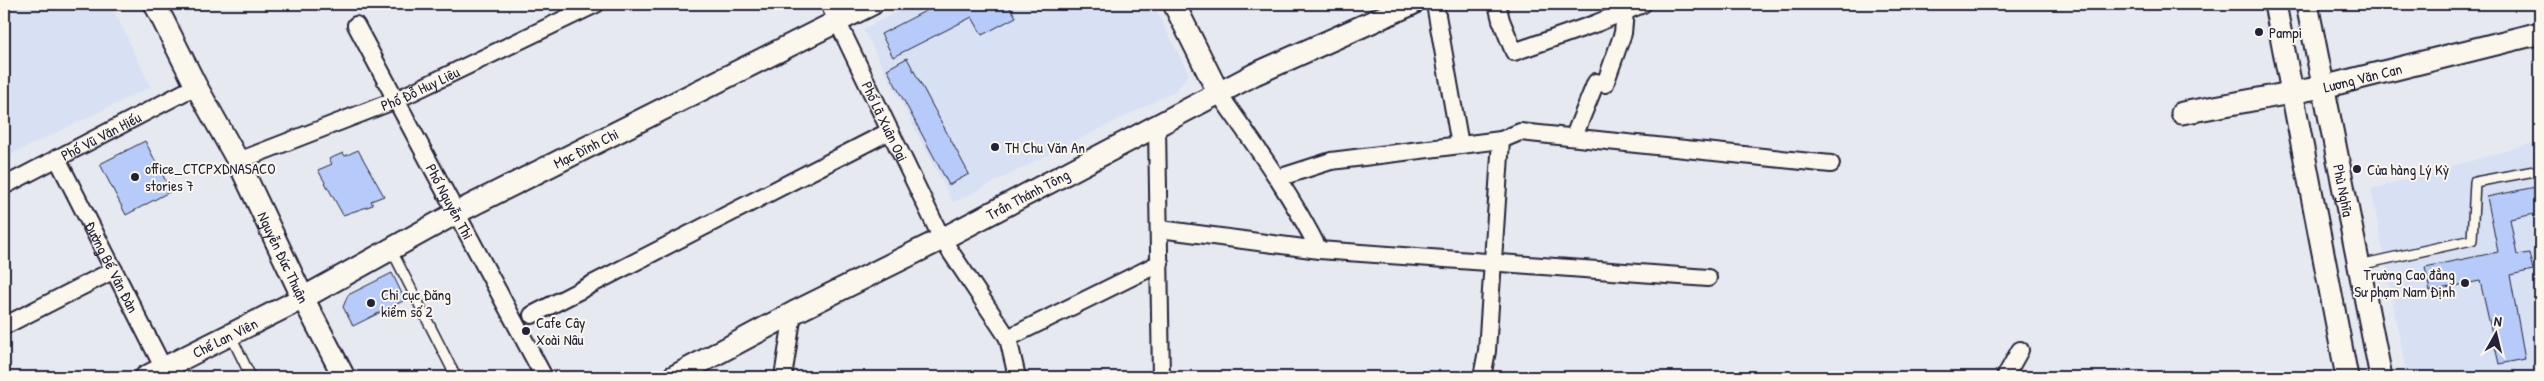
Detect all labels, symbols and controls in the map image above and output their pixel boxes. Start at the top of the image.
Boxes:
place label: Pampi [2269,22,2302,43]
marker: Pampi [2253,26,2265,38]
street label: Lương Văn Can [2321,57,2404,97]
street label: Phố Đỗ Huy Liêu [378,61,463,115]
street label: Phố Lã Xuân Oai [857,78,914,165]
street label: Phố Vũ Văn Hiếu [57,106,145,165]
street label: Mạc Đĩnh Chi [550,123,622,173]
place label: TH Chu Văn An [1005,137,1085,158]
marker: TH Chu Văn An [989,141,1001,153]
place label: office_CTCPXDNASACO stories 7 [145,158,276,196]
place label: Cửa hàng Lý Kỳ [2367,159,2449,180]
street label: Phố Nguyễn Thi [421,160,479,243]
street label: Phù Nghĩa [2328,162,2359,219]
street label: Trần Thánh Tông [982,163,1073,225]
marker: Cửa hàng Lý Kỳ [2351,163,2363,175]
marker: office_CTCPXDNASACO stories 7 [129,171,141,183]
street label: Nguyễn Đức Thuận [253,208,314,307]
street label: Đường Bế Văn Đàn [80,218,144,316]
place label: Trường Cao đẳng Sư phạm Nam Định [2354,264,2455,302]
marker: Trường Cao đẳng Sư phạm Nam Định [2459,277,2471,289]
place label: Chi cục Đăng kiểm số 2 [381,284,451,322]
marker: Chi cục Đăng kiểm số 2 [365,297,377,309]
north arrow [2472,308,2522,358]
text: N [2493,311,2503,331]
street label: Chế Lan Viên [188,312,261,363]
place label: Cafe Cây Xoài Nâu [536,312,585,350]
marker: Cafe Cây Xoài Nâu [520,325,532,337]

